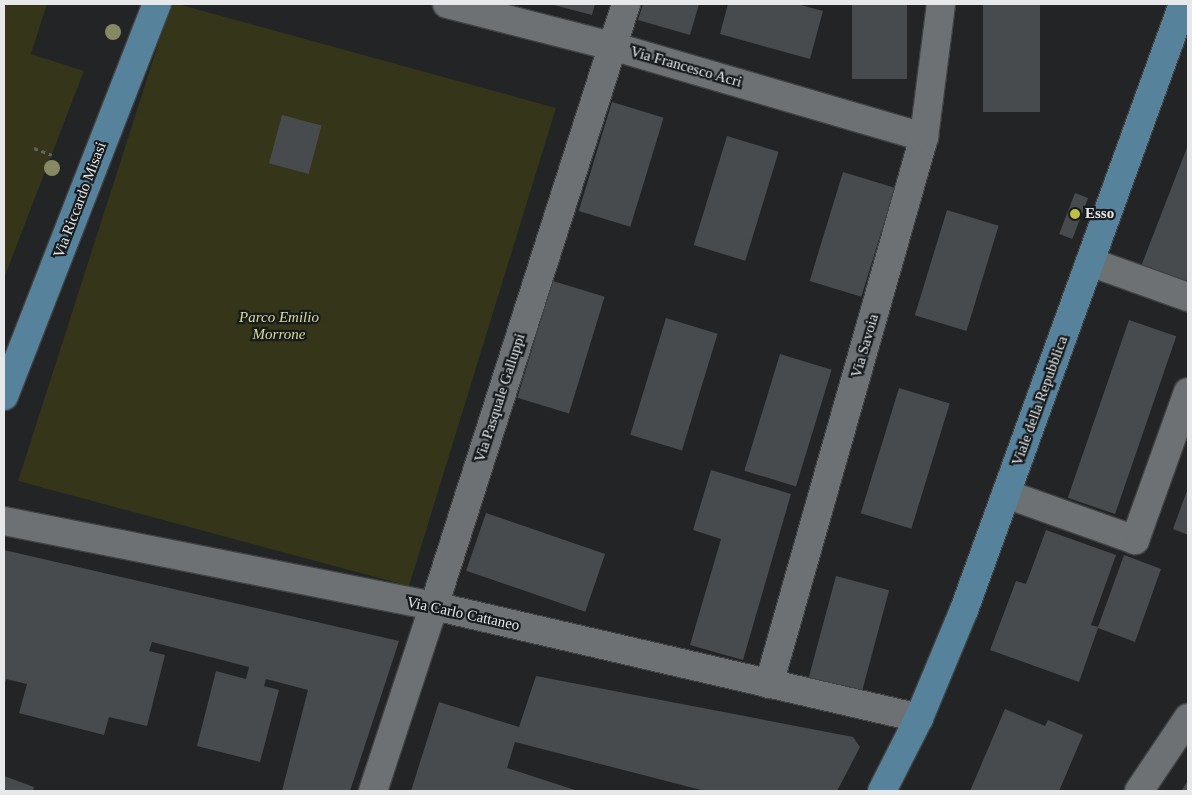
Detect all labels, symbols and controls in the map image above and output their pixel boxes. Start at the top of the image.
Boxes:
street label: Via Francesco Acri [628,42,744,92]
street label: Via Riccardo Misasi [50,140,110,260]
place label: Esso [1085,205,1114,223]
marker: Esso [1069,208,1081,220]
park label: Parco Emilio Morrone [239,308,319,343]
street label: Via Savoia [847,312,883,380]
street label: Via Pasquale Galluppi [471,331,529,465]
street label: Viale della Repubblica [1008,334,1072,468]
street label: Via Carlo Cattaneo [405,593,521,635]

